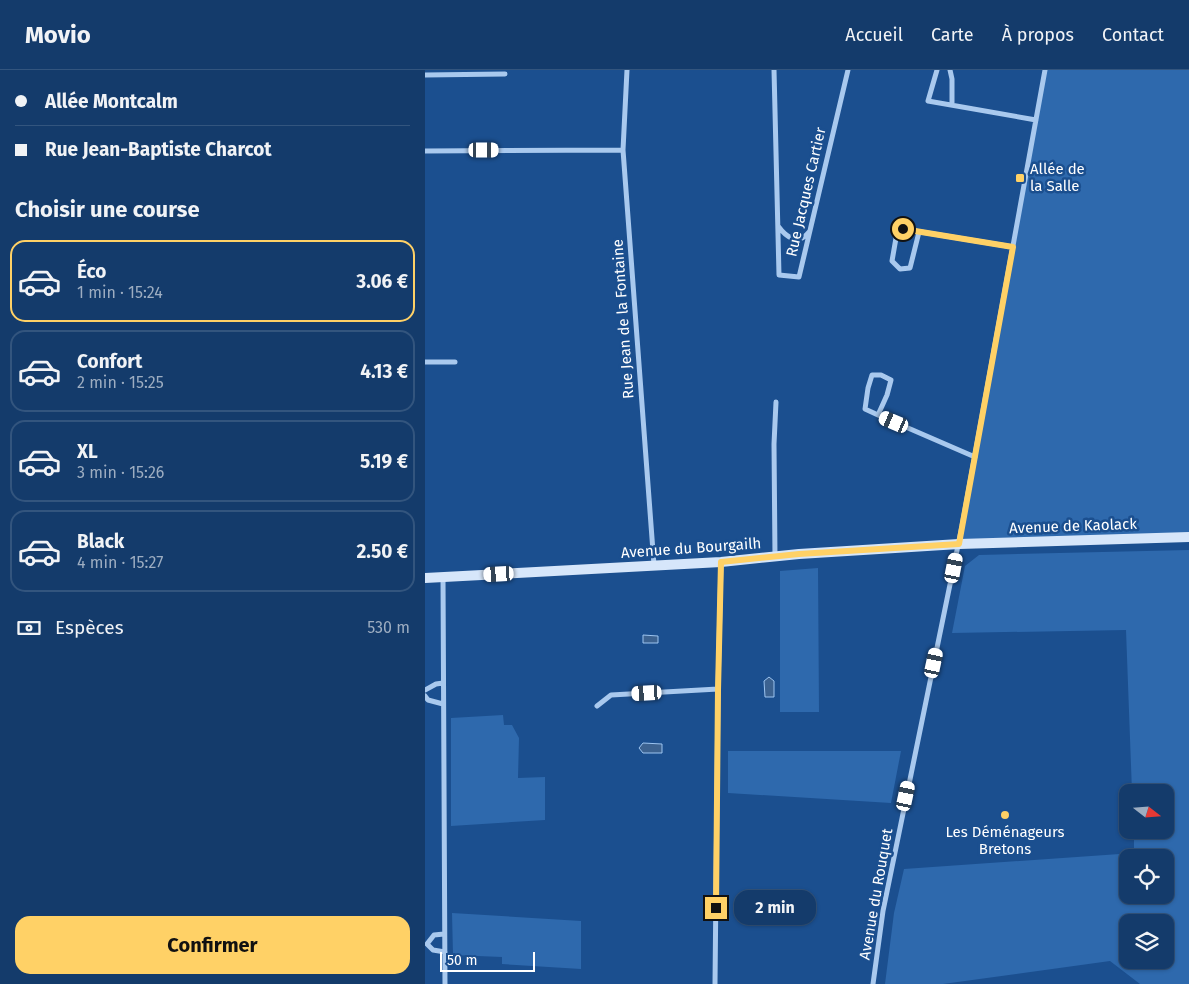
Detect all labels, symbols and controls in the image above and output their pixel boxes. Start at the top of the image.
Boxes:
text: Movio [25,21,91,49]
text: Accueil [845,24,903,46]
text: Carte [931,24,974,46]
text: À propos [1002,24,1074,46]
text: Contact [1102,24,1164,46]
text: Allée Montcalm [45,90,178,113]
street label: Rue Jacques Cartier [782,125,830,258]
text: Rue Jean-Baptiste Charcot [45,138,272,161]
car [469,143,499,158]
place label: Allée de la Salle [1030,160,1085,195]
marker: Allée de la Salle [1014,172,1026,184]
text: Choisir une course [15,196,200,223]
route start [892,218,914,240]
street label: Rue Jean de la Fontaine [608,239,638,399]
icon: car [17,259,62,304]
text: Éco [77,260,106,283]
text: 3.06 € [356,270,408,293]
text: 1 min · 15:24 [77,283,163,302]
icon: car [17,349,62,394]
text: Confort [77,350,142,373]
text: 4.13 € [360,360,408,383]
text: 2 min · 15:25 [77,373,164,392]
car [877,409,910,435]
icon: car [17,439,62,484]
text: XL [77,440,98,463]
text: 5.19 € [360,450,408,473]
text: 3 min · 15:26 [77,463,164,482]
street label: Avenue de Kaolack [1009,515,1138,537]
icon: car [17,529,62,574]
text: Black [77,530,124,553]
street label: Avenue du Bourgailh [620,534,762,562]
text: 2.50 € [356,540,408,563]
car [943,552,964,584]
text: 4 min · 15:27 [77,553,163,572]
car [483,566,514,582]
icon: cash [15,614,43,642]
text: Espèces [55,616,124,639]
text: 530 m [367,618,410,637]
car [923,647,944,679]
car [631,685,662,701]
car [895,780,916,812]
north arrow [1119,784,1174,839]
map controls [1119,784,1174,969]
marker: Les Déménageurs Bretons [999,809,1011,821]
place label: Les Déménageurs Bretons [946,823,1064,858]
street label: Avenue du Rouquet [856,826,897,961]
button: locate [1119,849,1174,904]
callout: 2 min [733,890,816,926]
route end [705,897,727,919]
text: 2 min [755,898,795,917]
button: layers [1119,914,1174,969]
button: Confirmer [15,916,410,974]
scale bar [440,949,535,972]
text: 50 m [447,952,478,969]

